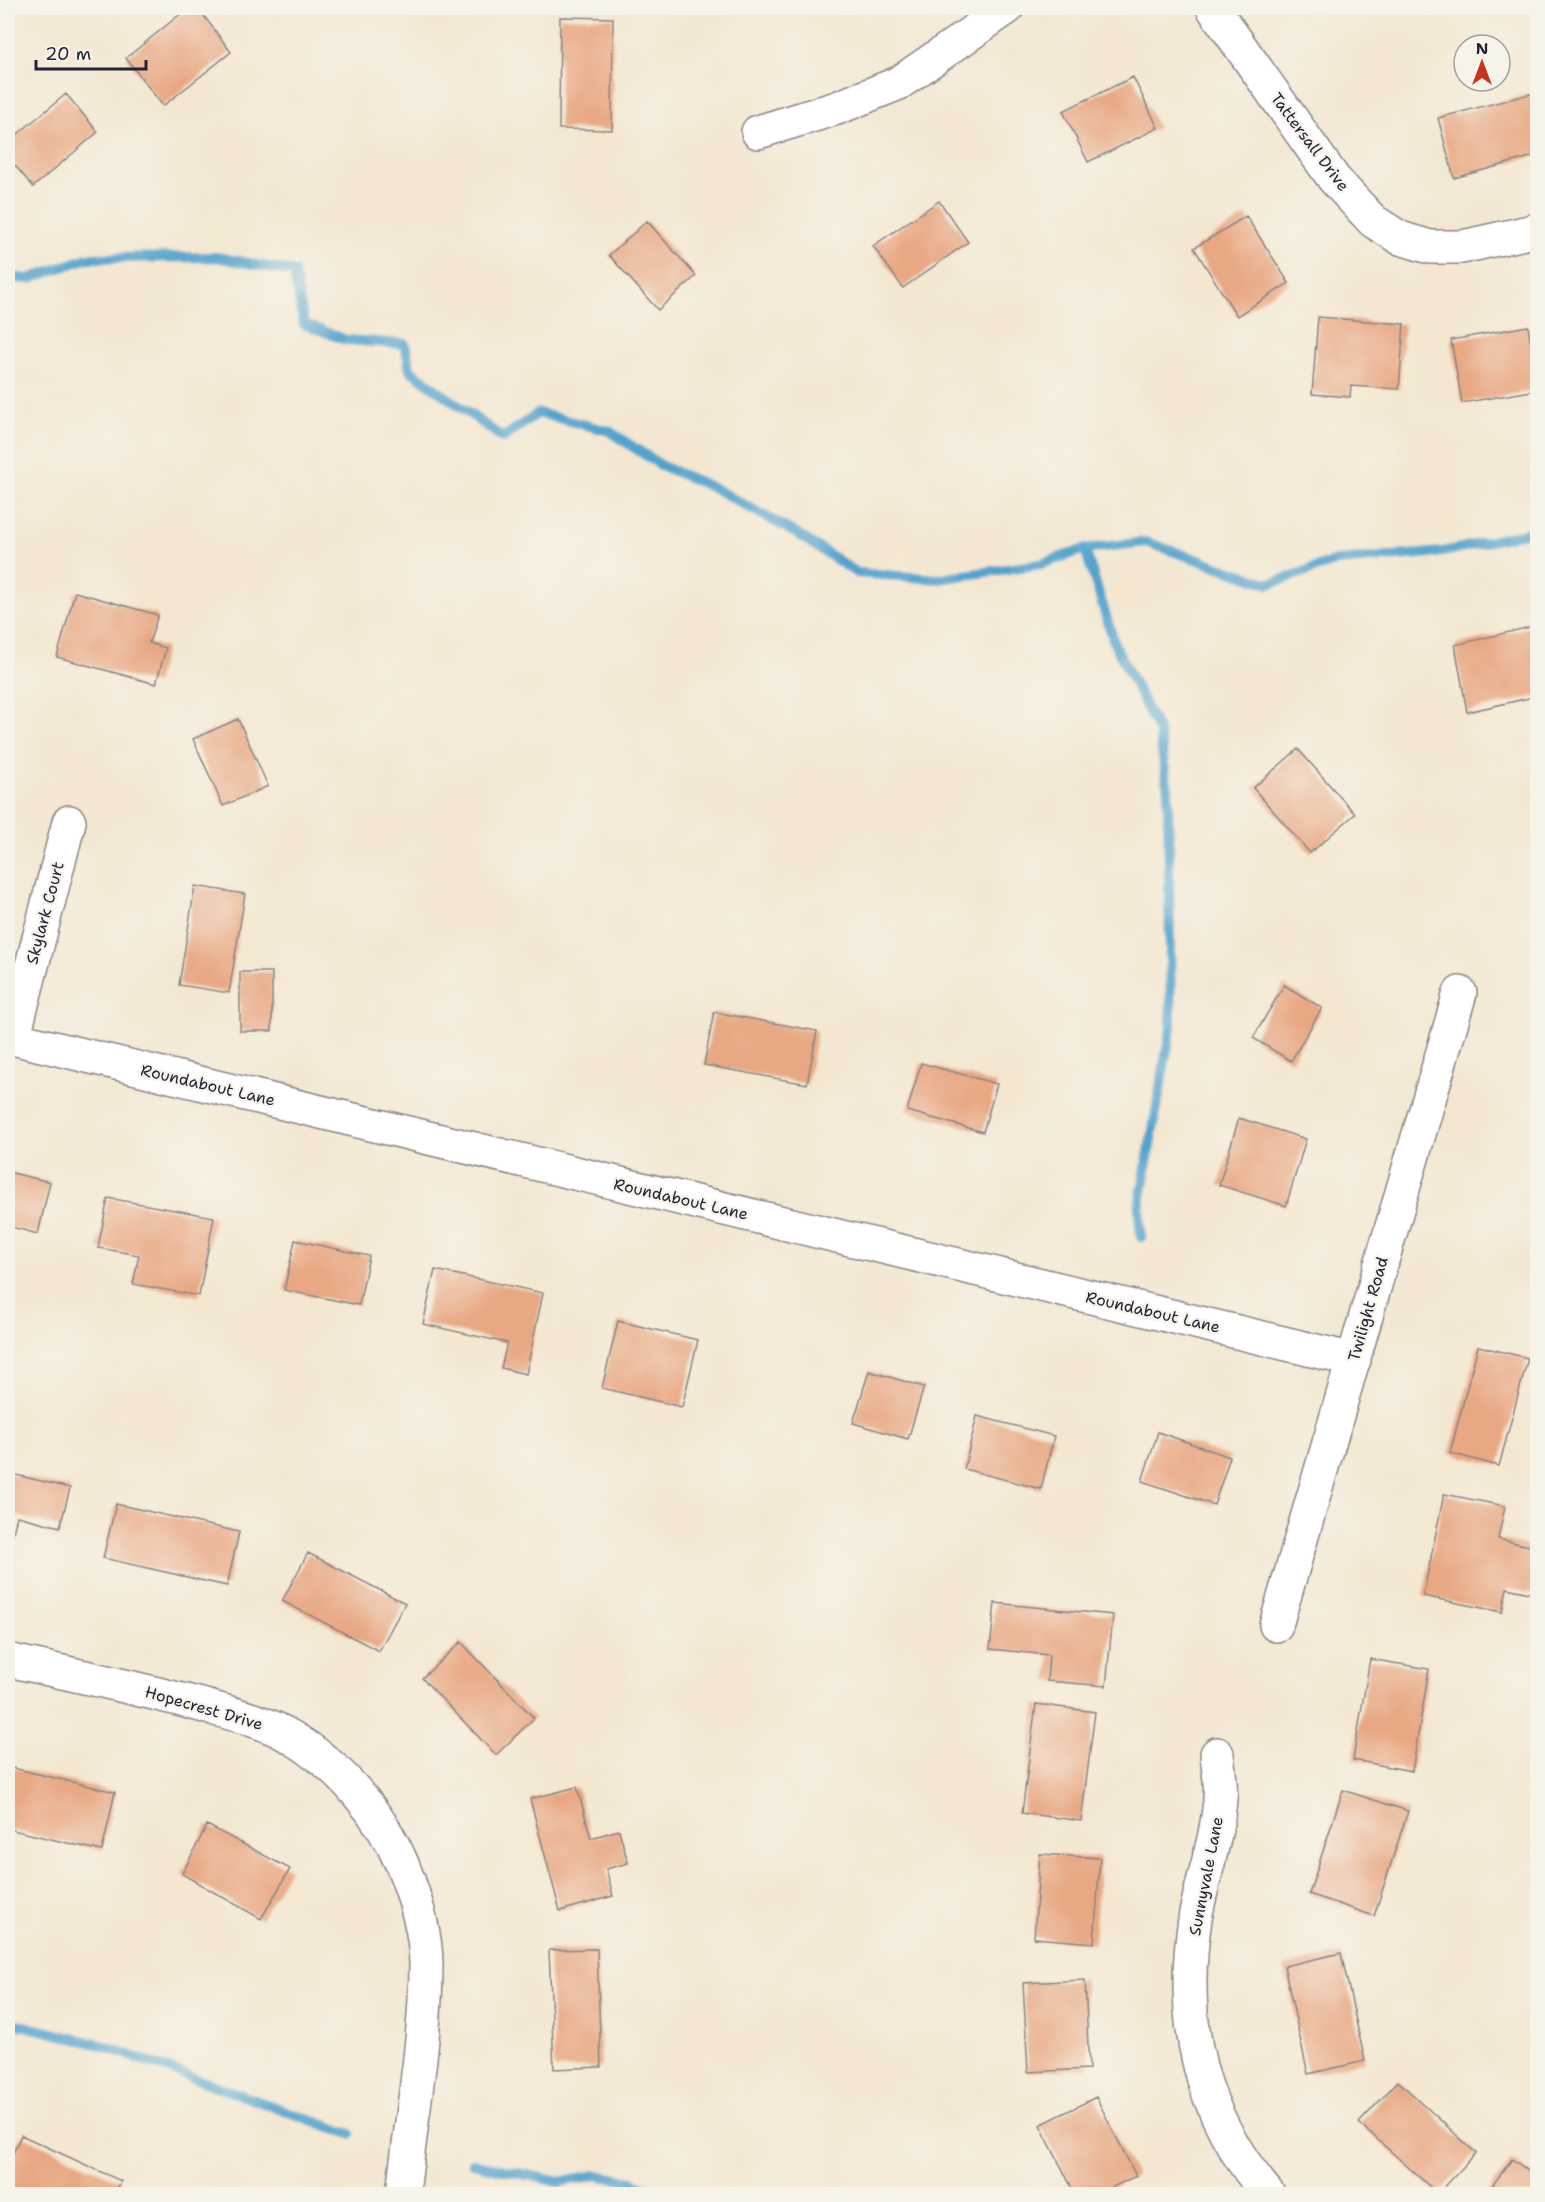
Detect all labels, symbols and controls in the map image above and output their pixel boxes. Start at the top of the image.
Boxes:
scale bar [36,33,146,71]
north arrow [1452,33,1512,93]
text: N [1476,38,1488,59]
text: 20 m [45,42,91,66]
street label: Tattersall Drive [1266,88,1354,196]
street label: Skylark Court [21,859,69,967]
street label: Roundabout Lane [139,1059,277,1111]
street label: Roundabout Lane [612,1173,750,1225]
street label: Twilight Road [1343,1254,1393,1364]
street label: Roundabout Lane [1084,1286,1222,1338]
street label: Hopecrest Drive [143,1681,265,1735]
street label: Sunnyvale Lane [1184,1815,1228,1937]

